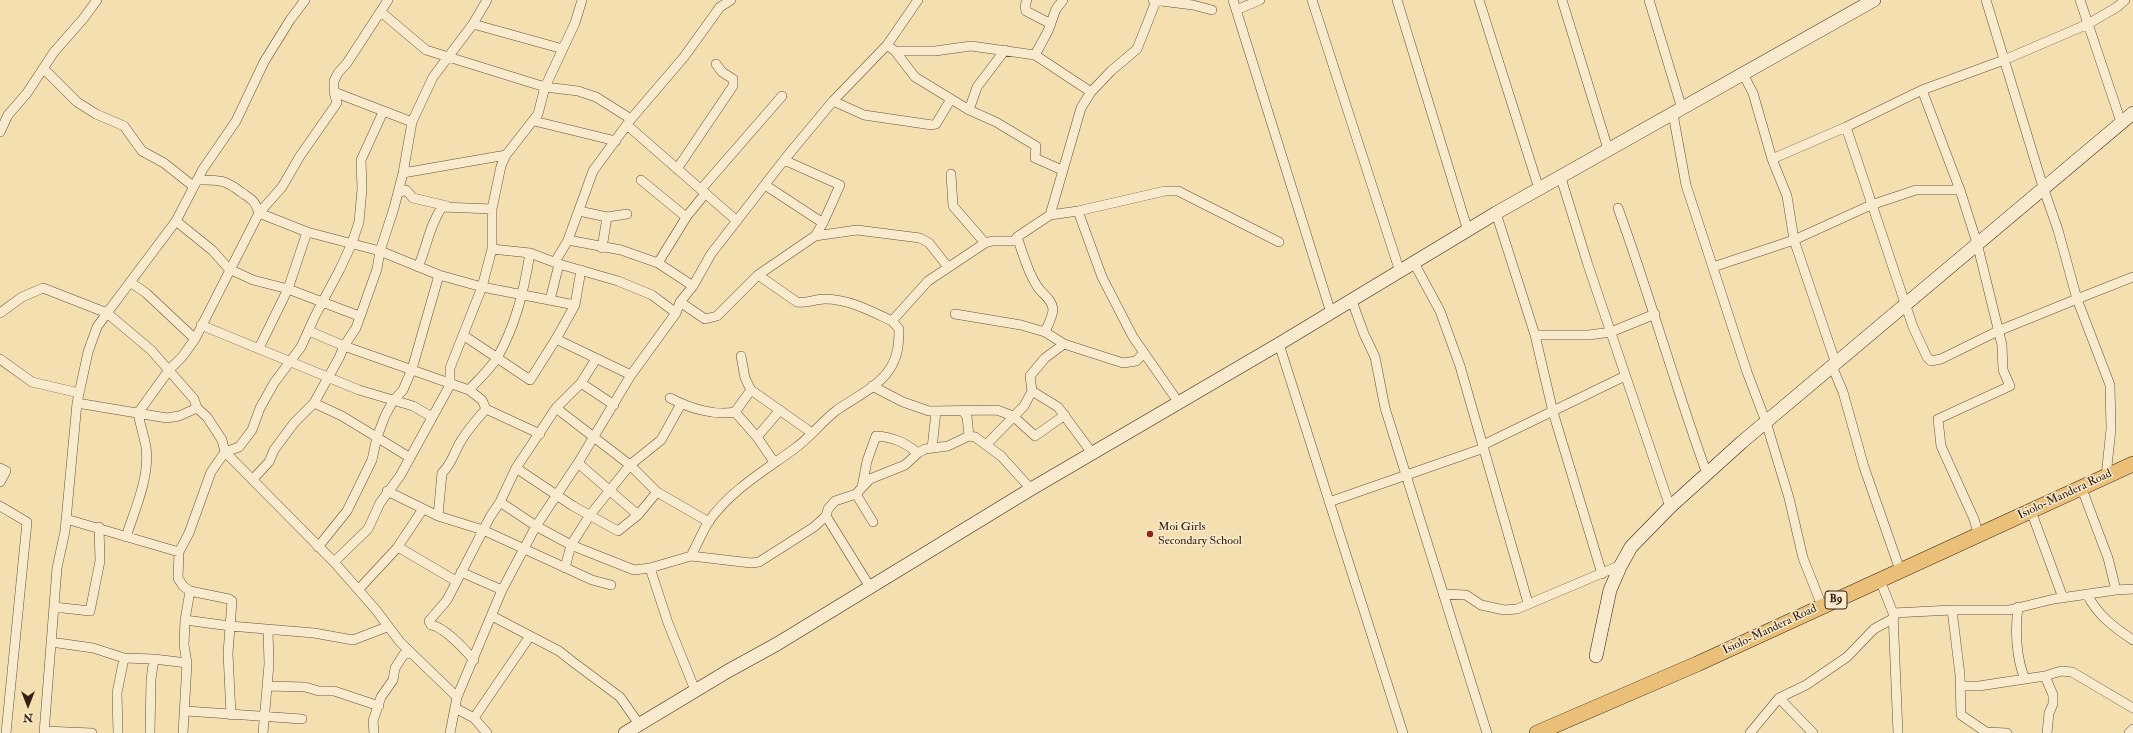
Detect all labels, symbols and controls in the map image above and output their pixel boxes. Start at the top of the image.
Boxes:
street label: Isiolo-Mandera Road [2016,467,2114,523]
place label: Moi Girls Secondary School [1158,520,1242,548]
marker: Moi Girls Secondary School [1145,529,1155,539]
road number: B9 [1825,591,1847,609]
street label: Isiolo-Mandera Road [1721,602,1819,658]
north arrow [8,685,48,725]
text: N [23,711,33,724]

